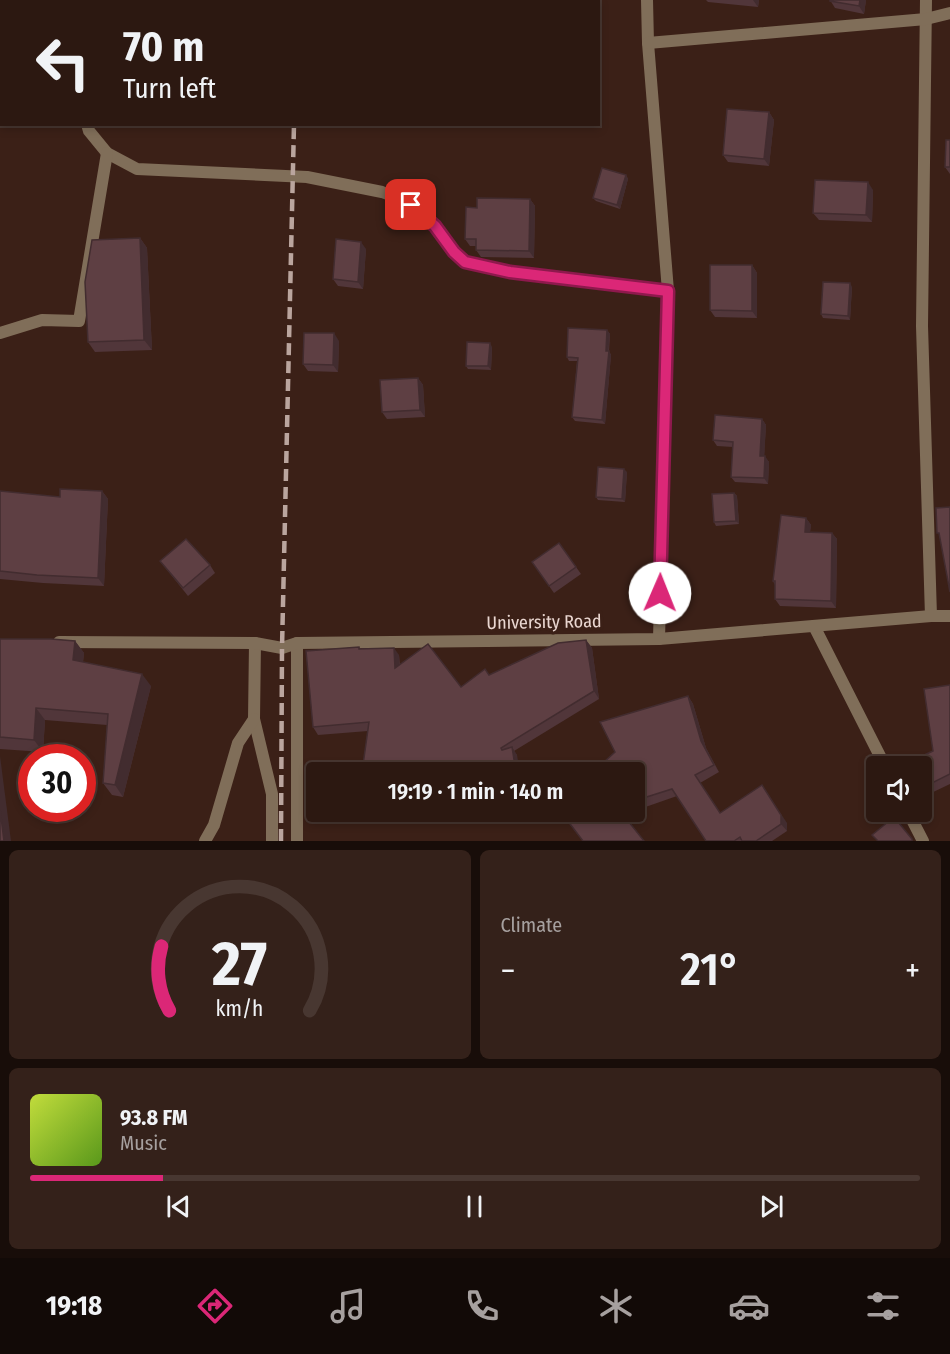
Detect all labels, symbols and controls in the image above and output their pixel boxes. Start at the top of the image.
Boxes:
text: 70 m [123,22,204,72]
icon: left [24,24,102,102]
text: Turn left [123,73,216,105]
pin [385,179,436,230]
icon: arrive [394,188,427,221]
position arrow [628,561,692,625]
street label: University Road [486,610,602,634]
speed limit sign: 30 [18,744,96,822]
map controls [866,756,932,822]
button: sound [866,756,932,822]
text: 19:19 · 1 min · 140 m [388,778,563,805]
text: Climate [501,913,562,937]
text: 27 [211,927,267,1002]
text: 21° [680,943,740,997]
text: − [501,951,515,991]
text: + [905,951,920,991]
text: km/h [216,997,264,1023]
text: 93.8 FM [120,1104,188,1131]
text: Music [120,1131,167,1155]
icon: previous [162,1190,195,1223]
icon: pause [458,1190,491,1223]
icon: next [755,1190,788,1223]
icon: directions [194,1285,236,1327]
icon: music [327,1285,369,1327]
icon: phone [461,1285,503,1327]
icon: climate [595,1285,637,1327]
icon: car [728,1285,770,1327]
icon: filters [862,1285,904,1327]
text: 19:18 [46,1290,102,1322]

